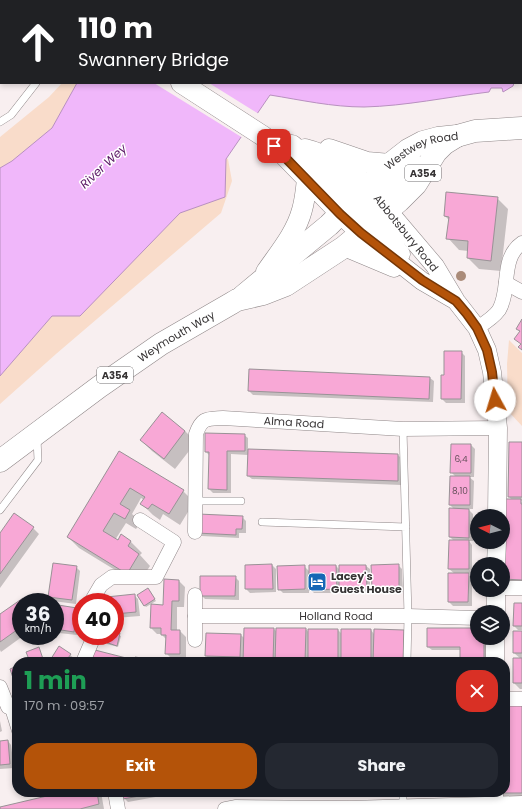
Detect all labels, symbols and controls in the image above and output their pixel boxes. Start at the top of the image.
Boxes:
text: 110 m [78,9,153,48]
icon: ahead [12,16,64,68]
text: Swannery Bridge [78,47,229,72]
street label: Westwey Road [381,128,459,174]
pin [257,129,291,163]
icon: arrive [263,135,285,157]
water label: River Wey [76,139,131,192]
road number: A354 [405,165,441,181]
street label: Abbotsbury Road [370,191,442,275]
street label: Weymouth Way [134,306,218,366]
road number: A354 [97,367,133,383]
position arrow [474,379,516,421]
street label: Alma Road [263,413,325,432]
house number: 6,4 [454,453,468,465]
house number: 8,10 [452,485,468,497]
north arrow [470,509,510,549]
map controls [470,509,510,645]
button: search [470,557,510,597]
place label: Lacey's Guest House [331,568,402,597]
hotel icon: Lacey's Guest House [306,571,328,593]
speed limit sign: 40 [72,593,124,645]
text: 36 [26,600,50,628]
button: layers [470,605,510,645]
street label: Holland Road [299,608,373,624]
text: km/h [25,621,51,636]
text: 1 min [24,664,87,697]
button: close [456,670,498,712]
text: 170 m · 09:57 [24,696,104,715]
button: Exit [24,743,257,789]
button: Share [265,743,498,789]

